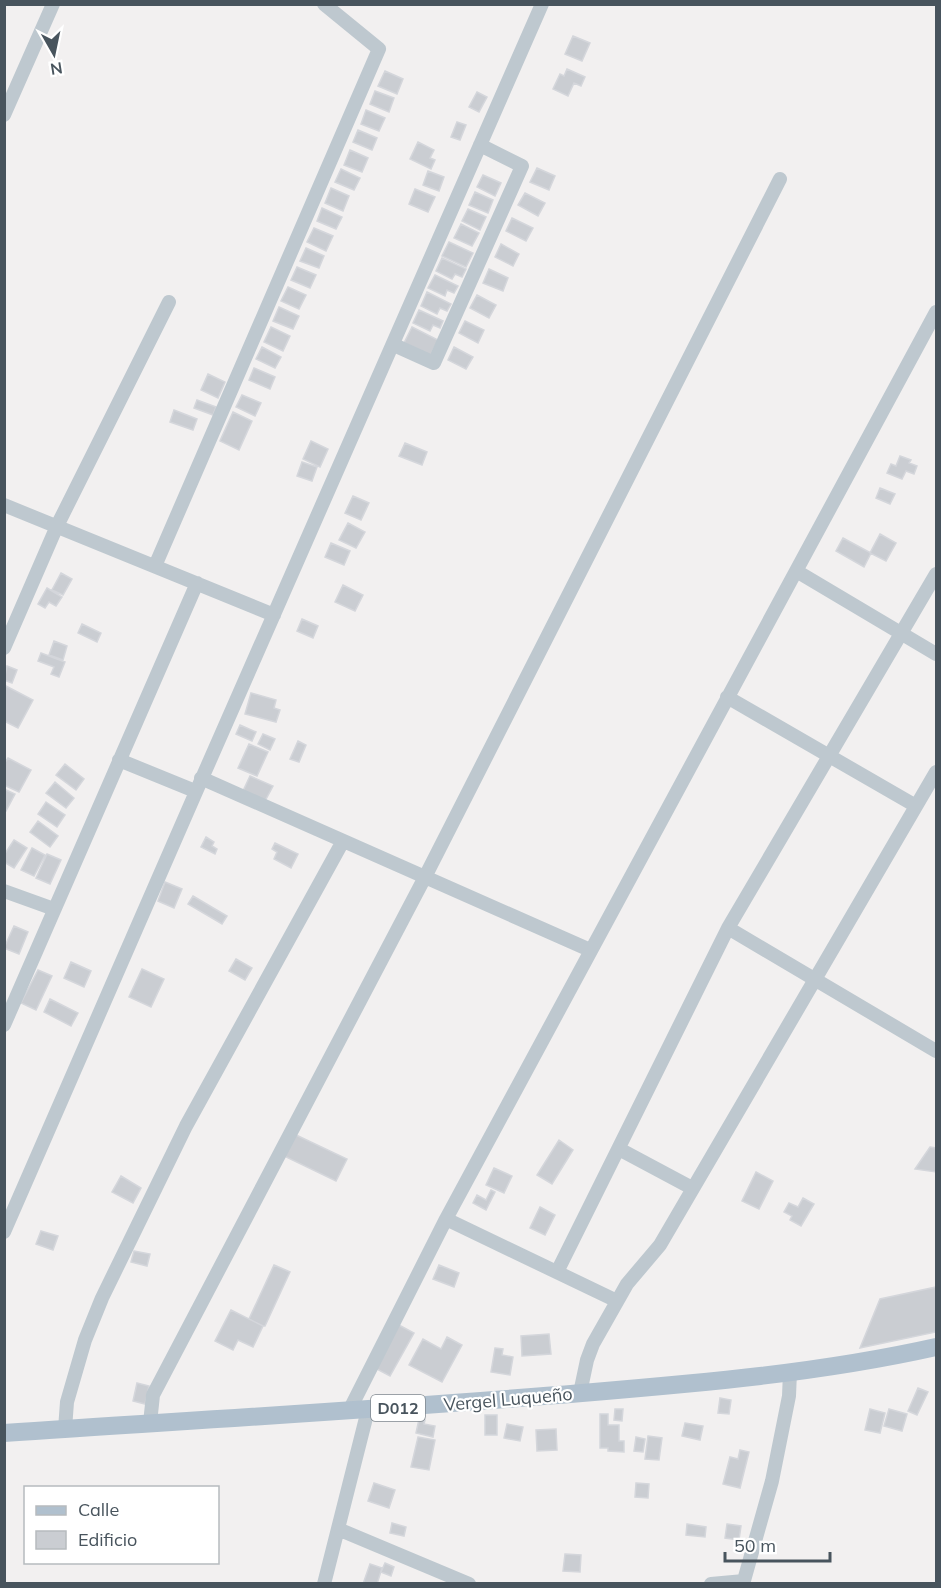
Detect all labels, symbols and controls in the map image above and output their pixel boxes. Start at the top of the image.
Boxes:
north arrow [24,24,84,84]
text: N [49,58,64,80]
street label: Vergel Luqueño [443,1382,573,1416]
road number: D012 [371,1395,425,1421]
legend [24,1486,219,1564]
text: Calle [78,1498,119,1521]
scale bar [725,1525,830,1563]
text: Edificio [78,1528,137,1551]
text: 50 m [734,1534,776,1557]

